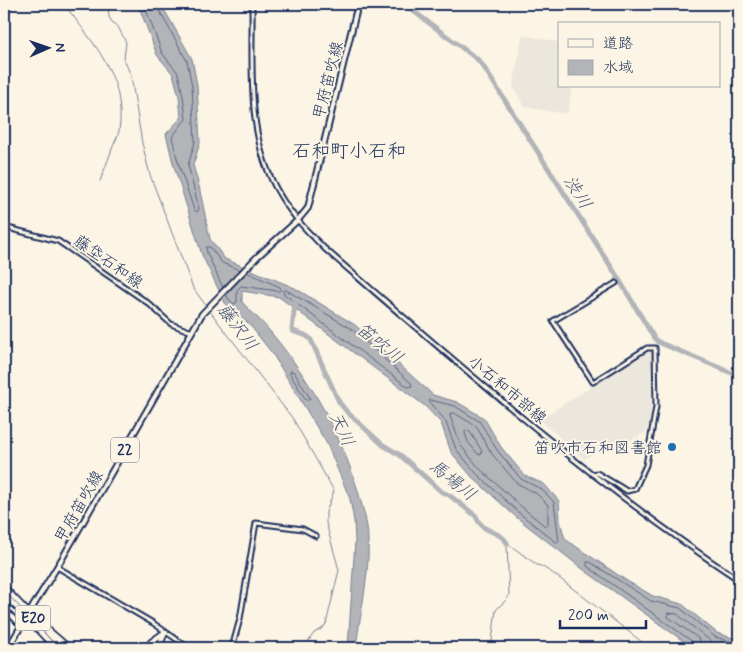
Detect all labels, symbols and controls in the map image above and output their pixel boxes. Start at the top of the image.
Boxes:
north arrow [22,22,72,72]
legend [558,22,720,88]
text: 道路 [603,34,633,54]
street label: 甲府笛吹線 [309,39,348,122]
text: N [51,43,69,53]
text: 水域 [603,58,633,78]
district label: 石和町小石和 [292,139,406,164]
water label: 渋川 [557,171,597,214]
street label: 藤垈石和線 [69,231,147,294]
water label: 藤沢川 [211,299,263,356]
water label: 笛吹川 [351,317,408,370]
street label: 小石和市部線 [464,351,551,429]
water label: 天川 [323,408,360,451]
road number: 22 [111,438,139,462]
place label: 笛吹市石和図書館 [534,438,662,459]
marker: 笛吹市石和図書館 [666,441,678,453]
water label: 馬場川 [424,454,481,507]
street label: 甲府笛吹線 [50,467,108,547]
scale bar [560,597,647,629]
road number: E20 [15,606,50,630]
text: 200 m [568,606,609,626]

